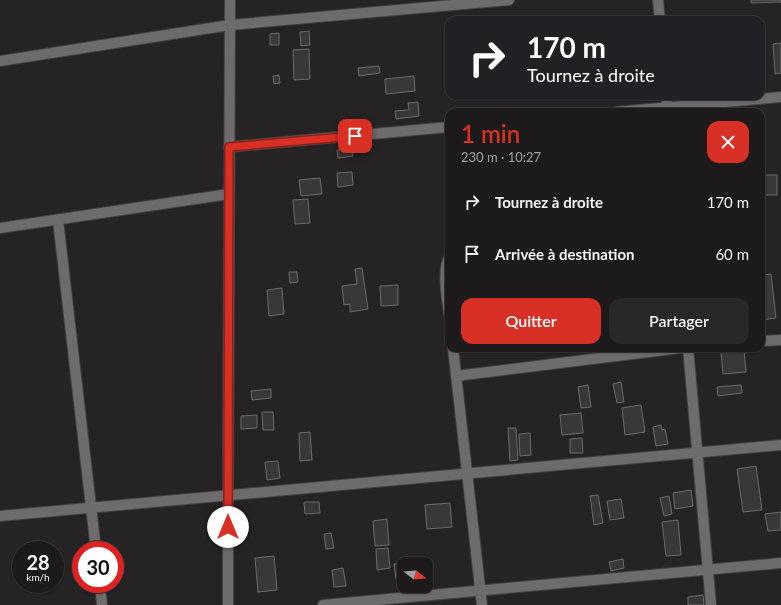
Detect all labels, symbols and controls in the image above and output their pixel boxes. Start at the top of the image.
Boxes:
text: 170 m [527,30,606,64]
icon: right [461,32,513,84]
text: Tournez à droite [527,64,655,86]
pin [338,119,372,153]
text: 1 min [461,119,520,148]
button: close [707,121,749,163]
icon: arrive [344,125,366,147]
text: 230 m · 10:27 [461,149,541,165]
icon: right [461,191,483,213]
text: Tournez à droite [495,193,603,211]
text: 170 m [707,193,749,211]
icon: arrive [461,243,483,265]
text: Arrivée à destination [495,245,634,263]
text: 60 m [715,245,749,263]
button: Quitter [461,298,601,344]
button: Partager [609,298,749,344]
position arrow [207,506,249,548]
speed limit sign: 30 [72,541,124,593]
text: 28 [26,550,50,574]
north arrow [397,557,433,593]
map controls [397,557,433,593]
text: km/h [26,571,50,583]

